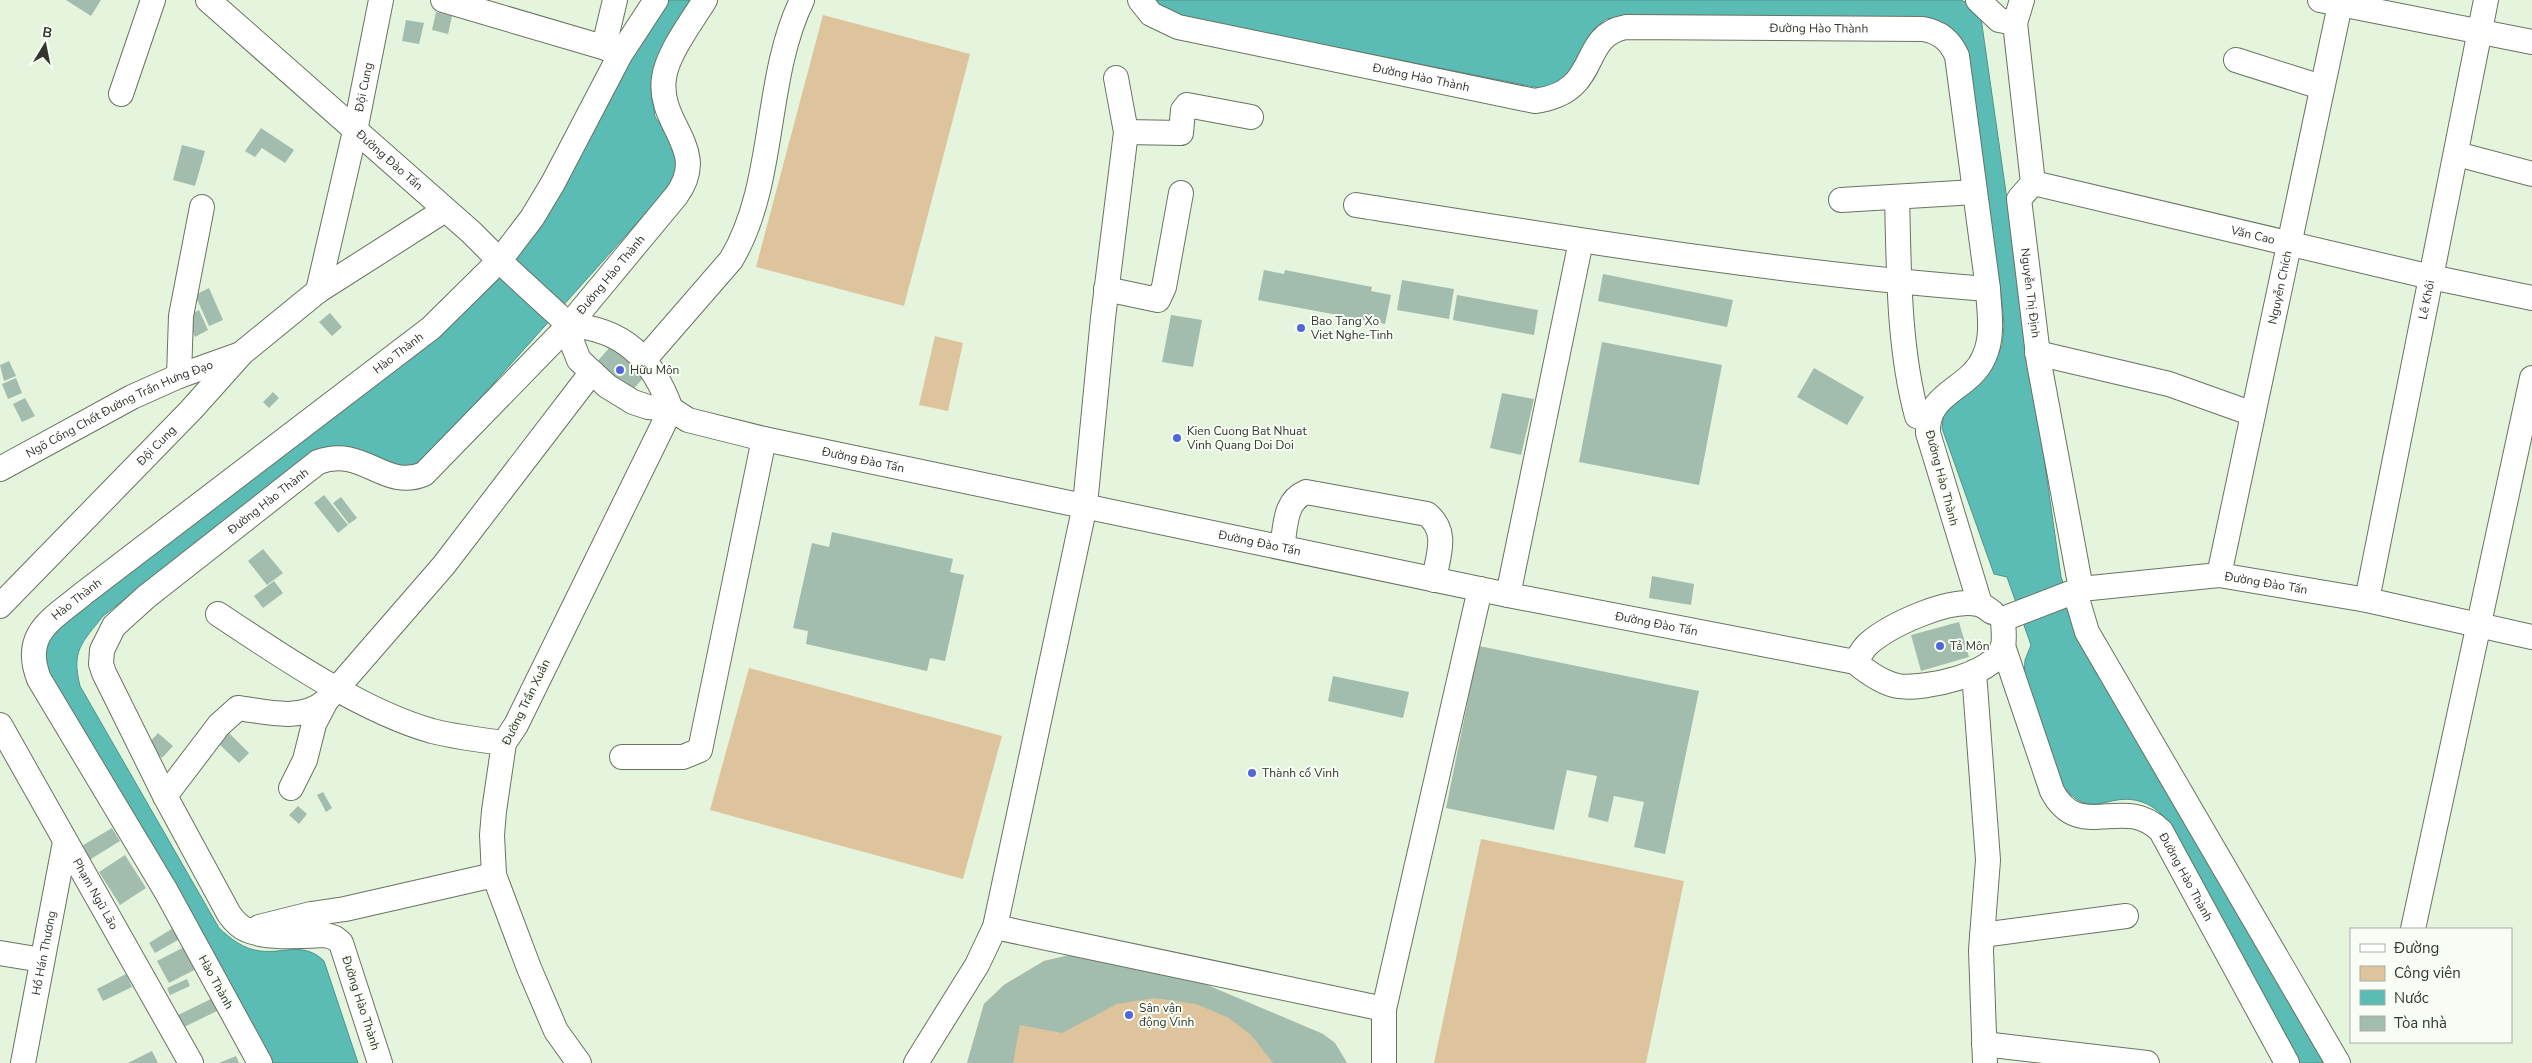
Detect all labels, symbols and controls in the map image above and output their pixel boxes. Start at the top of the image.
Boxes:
north arrow [20,20,70,70]
street label: Đường Hào Thành [1769,20,1868,37]
text: B [41,22,54,43]
street label: Đường Hào Thành [1370,59,1471,95]
street label: Đội Cung [351,61,376,114]
street label: Đường Đào Tấn [352,126,426,194]
street label: Văn Cao [2228,222,2277,248]
street label: Đường Hào Thành [572,232,648,319]
street label: Nguyễn Thị Định [2017,247,2044,339]
street label: Nguyễn Chích [2264,249,2296,326]
street label: Lê Khôi [2415,279,2438,321]
place label: Bao Tang Xo Viet Nghe-Tinh [1310,313,1393,343]
marker: Bao Tang Xo Viet Nghe-Tinh [1295,322,1307,334]
street label: Hào Thành [370,329,427,377]
street label: Ngõ Cổng Chốt Đường Trần Hưng Đạo [23,356,216,461]
place label: Hữu Môn [630,362,679,378]
marker: Hữu Môn [614,364,626,376]
street label: Đội Cung [132,422,180,470]
place label: Kien Cuong Bat Nhuat Vinh Quang Doi Doi [1186,423,1307,453]
street label: Đường Hào Thành [1921,427,1962,528]
marker: Kien Cuong Bat Nhuat Vinh Quang Doi Doi [1171,432,1183,444]
street label: Đường Đào Tấn [820,443,906,476]
street label: Đường Hào Thành [224,464,312,539]
street label: Đường Đào Tấn [1216,526,1302,559]
street label: Đường Đào Tấn [2222,568,2309,598]
street label: Hào Thành [48,574,105,624]
street label: Đường Đào Tấn [1613,608,1699,639]
place label: Tả Môn [1950,638,1990,654]
marker: Tả Môn [1934,640,1946,652]
street label: Đường Trần Xuân [498,656,554,749]
place label: Thành cổ Vinh [1262,765,1339,781]
marker: Thành cổ Vinh [1246,767,1258,779]
street label: Đường Hào Thành [2155,829,2216,924]
street label: Phạm Ngũ Lão [69,855,122,933]
street label: Hồ Hán Thương [28,909,60,997]
legend [2350,928,2512,1043]
text: Đường [2393,938,2439,958]
street label: Hào Thành [195,952,237,1012]
street label: Đường Hào Thành [338,953,384,1052]
text: Công viên [2394,963,2461,983]
text: Nước [2394,988,2429,1008]
place label: Sân vận động Vinh [1139,1000,1194,1030]
marker: Sân vận động Vinh [1123,1009,1135,1021]
text: Tòa nhà [2394,1013,2447,1033]

